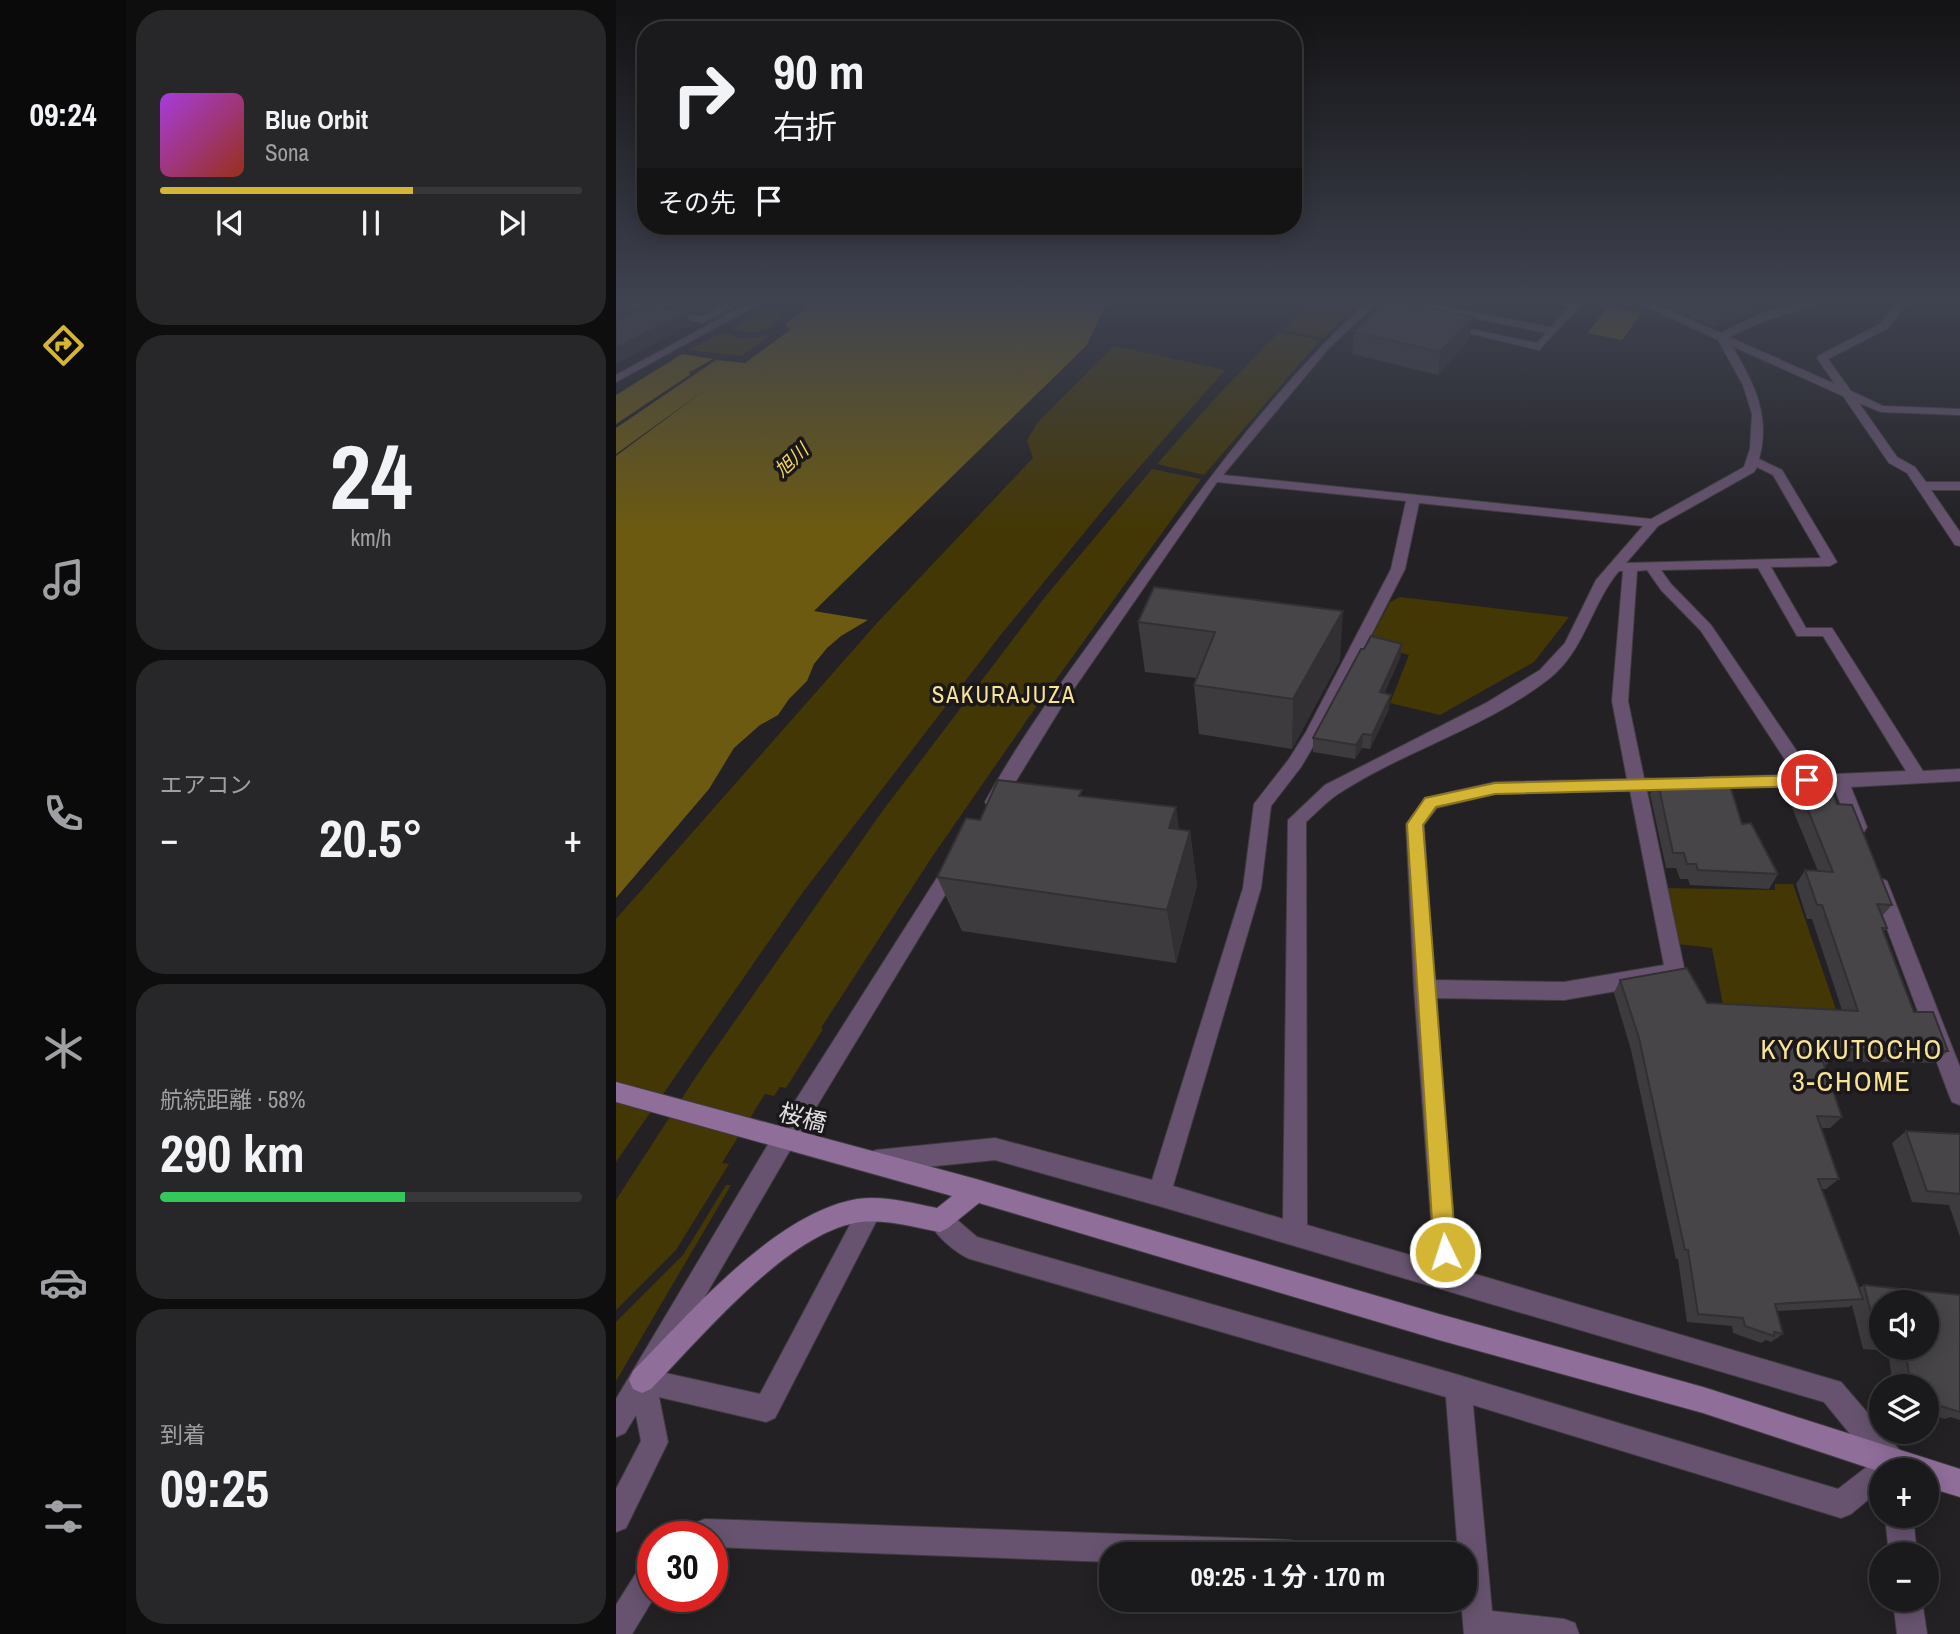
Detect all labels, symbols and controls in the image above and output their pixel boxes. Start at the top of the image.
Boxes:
text: 90 m [773,38,865,104]
icon: right [658,49,749,140]
text: 09:24 [29,93,97,136]
text: Blue Orbit [265,102,368,137]
text: 右折 [773,105,837,148]
text: Sona [265,137,309,168]
icon: arrive [750,182,788,220]
text: その先 [658,185,736,220]
icon: previous [211,204,249,242]
icon: pause [352,204,390,242]
icon: next [493,204,531,242]
icon: directions [39,321,88,370]
text: 24 [330,415,413,537]
water label: 旭川 [768,436,815,482]
text: km/h [351,522,391,553]
icon: music [39,555,88,604]
district label: SAKURAJUZA [932,679,1076,710]
pin [1777,750,1837,810]
icon: arrive [1788,761,1826,799]
text: エアコン [160,769,252,800]
icon: phone [39,789,88,838]
text: 20.5° [319,803,423,873]
text: − [160,813,178,864]
text: + [564,813,582,864]
icon: climate [39,1024,88,1073]
district label: KYOKUTOCHO 3-CHOME [1761,1030,1943,1100]
text: 航続距離 · 58% [160,1084,305,1115]
street label: 桜橋 [776,1095,830,1139]
text: 290 km [160,1118,305,1188]
position arrow [1408,1215,1482,1289]
icon: car [39,1258,88,1307]
map controls [1869,1290,1939,1612]
button: sound [1869,1290,1939,1360]
button: layers [1869,1374,1939,1444]
text: 到着 [160,1419,206,1450]
text: 09:25 [160,1453,269,1523]
button: + [1869,1458,1939,1528]
icon: filters [39,1492,88,1541]
speed limit sign: 30 [637,1521,728,1612]
button: − [1869,1542,1939,1612]
text: 09:25 · 1 分 · 170 m [1191,1559,1385,1594]

